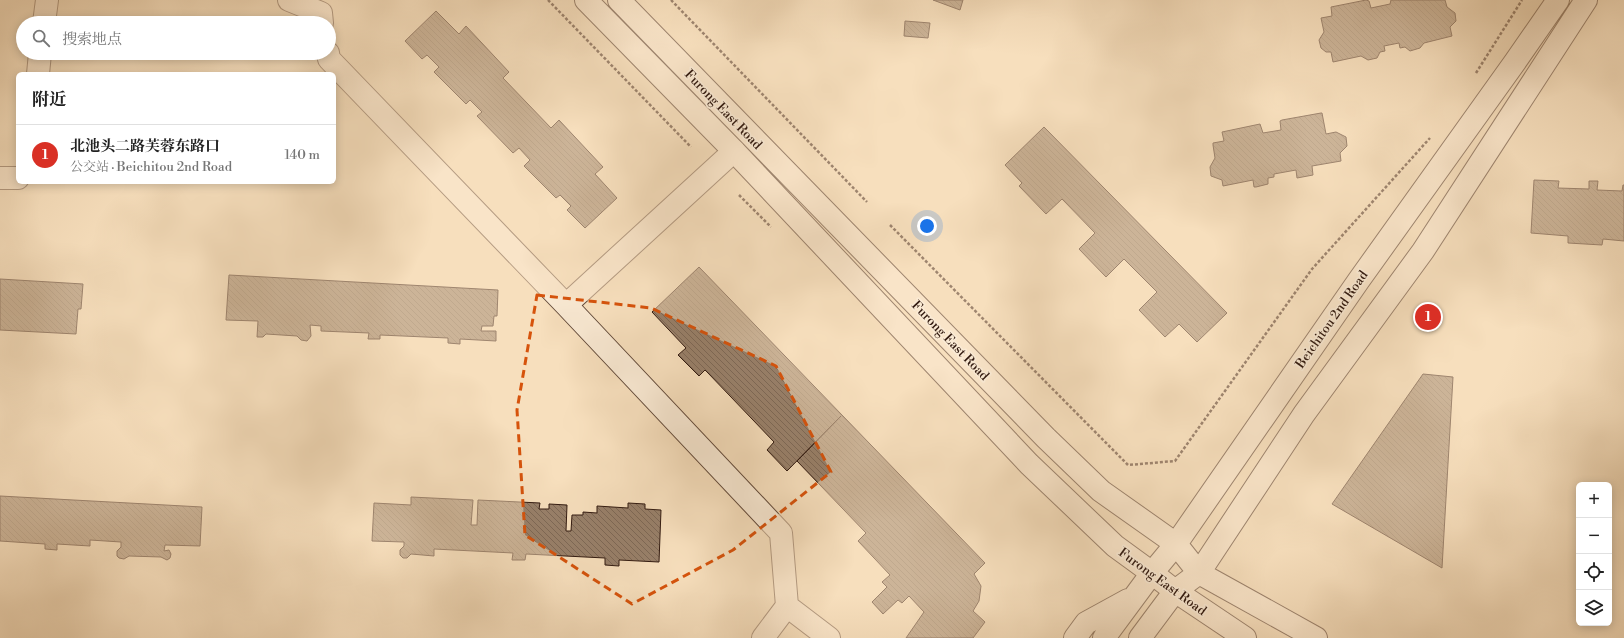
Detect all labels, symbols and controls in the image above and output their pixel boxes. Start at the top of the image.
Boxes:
search box [16,16,336,60]
icon: search [30,27,52,49]
text: 搜索地点 [62,30,122,49]
street label: Furong East Road [681,67,766,153]
text: 附近 [32,89,66,111]
text: 北池头二路芙蓉东路口 [70,137,220,156]
text: 1 [42,147,48,163]
text: 140 m [284,147,320,163]
text: 公交站 · Beichitou 2nd Road [70,159,232,175]
your location [917,216,937,236]
street label: Beichitou 2nd Road [1292,267,1372,372]
street label: Furong East Road [908,298,993,384]
pin: 1 [1415,302,1441,332]
map controls [1576,482,1612,626]
button: + [1576,482,1612,518]
button: − [1576,518,1612,554]
street label: Furong East Road [1115,545,1210,619]
button: locate [1576,554,1612,590]
button: layers [1576,590,1612,626]

